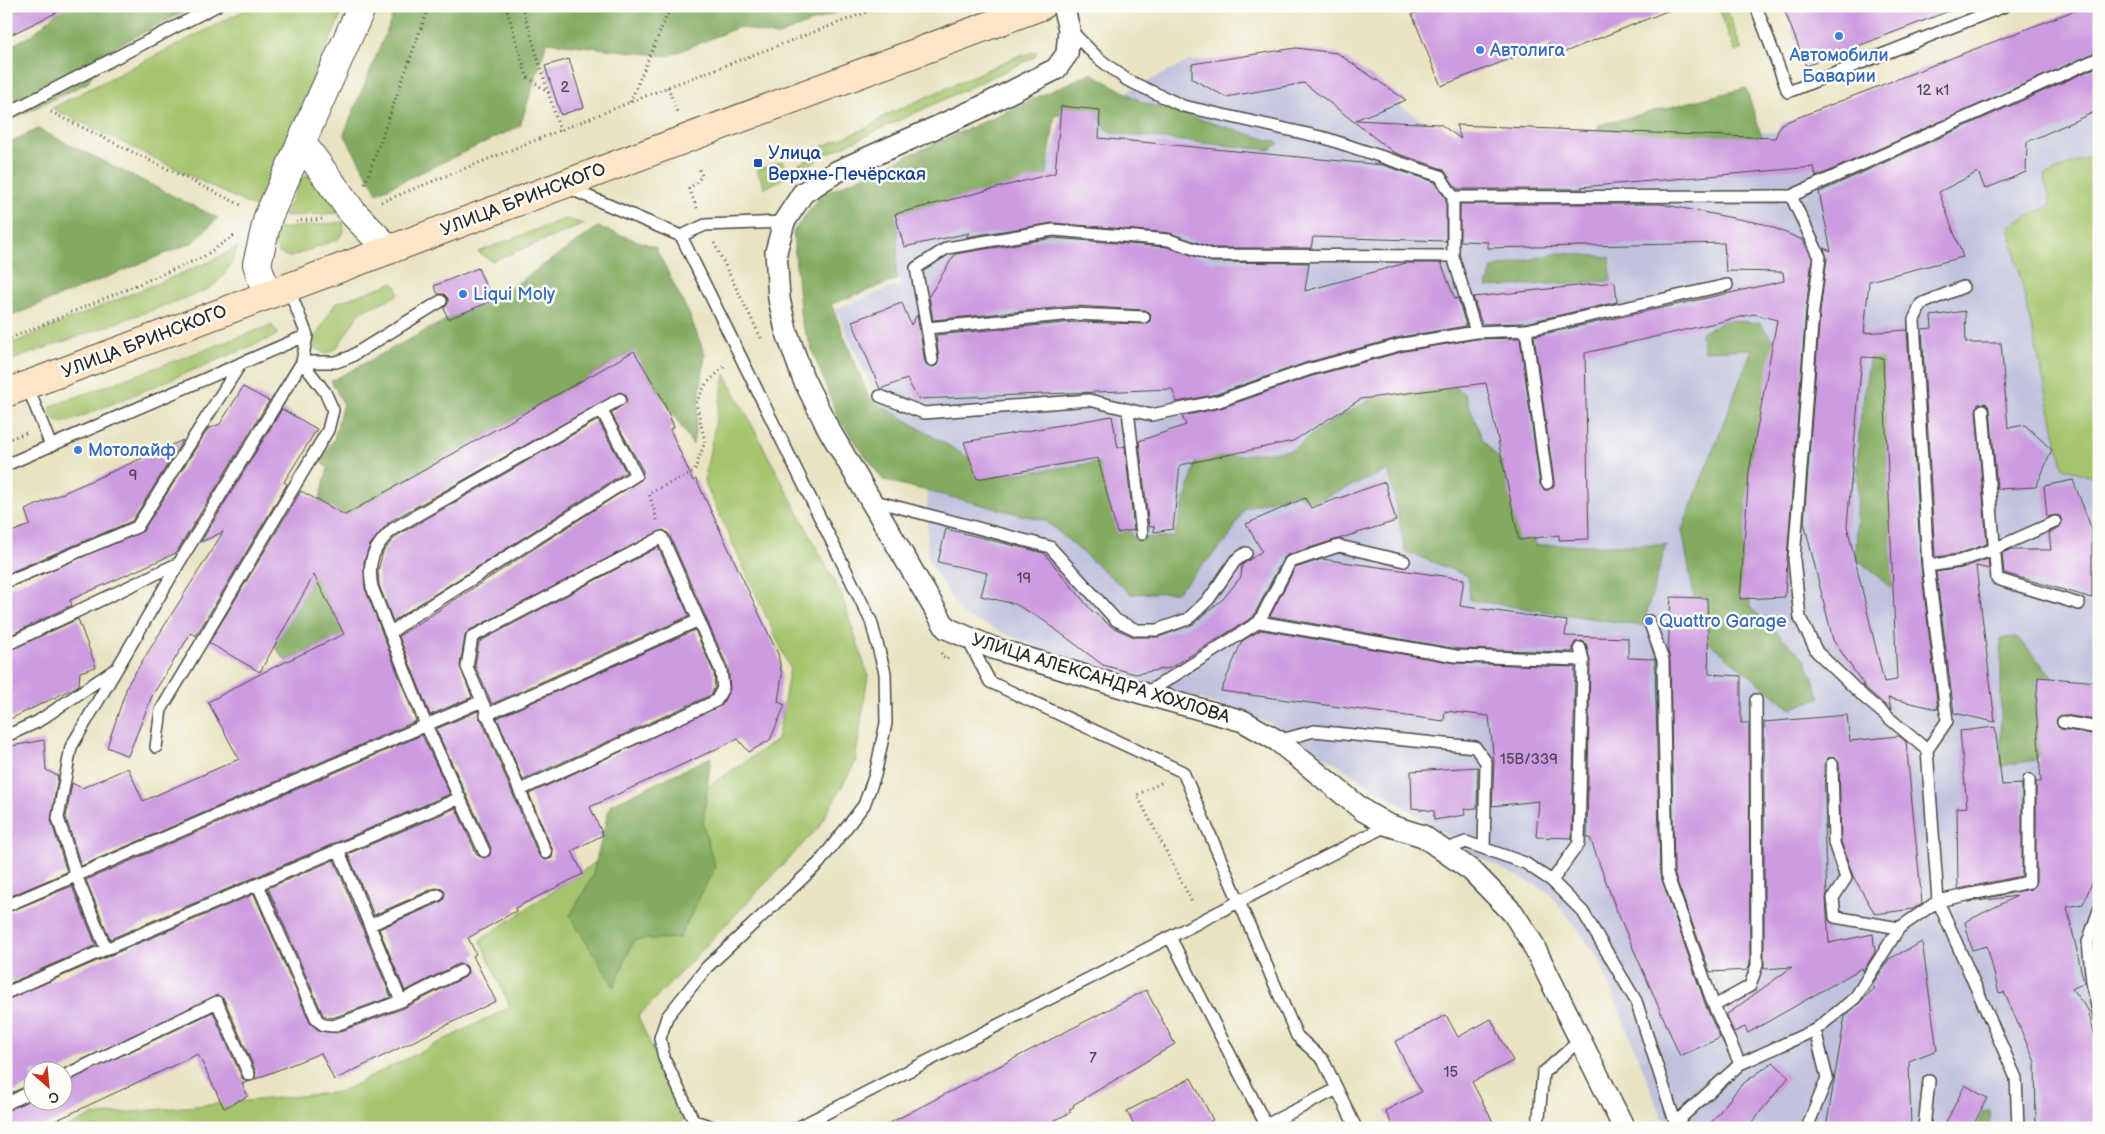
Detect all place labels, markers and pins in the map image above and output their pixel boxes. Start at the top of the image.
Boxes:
marker: Автомобили Баварии [1833,30,1845,42]
place label: Автолига [1489,40,1565,61]
marker: Автолига [1474,44,1486,56]
place label: Автомобили Баварии [1788,45,1889,87]
place label: Улица Верхне-Печёрская [768,143,926,185]
marker: Улица Верхне-Печёрская [752,157,764,169]
place label: Liqui Moly [473,284,556,305]
marker: Liqui Moly [457,288,469,300]
place label: Мотолайф [88,440,176,461]
marker: Мотолайф [72,444,84,456]
place label: Quattro Garage [1659,611,1787,632]
marker: Quattro Garage [1643,615,1655,627]

